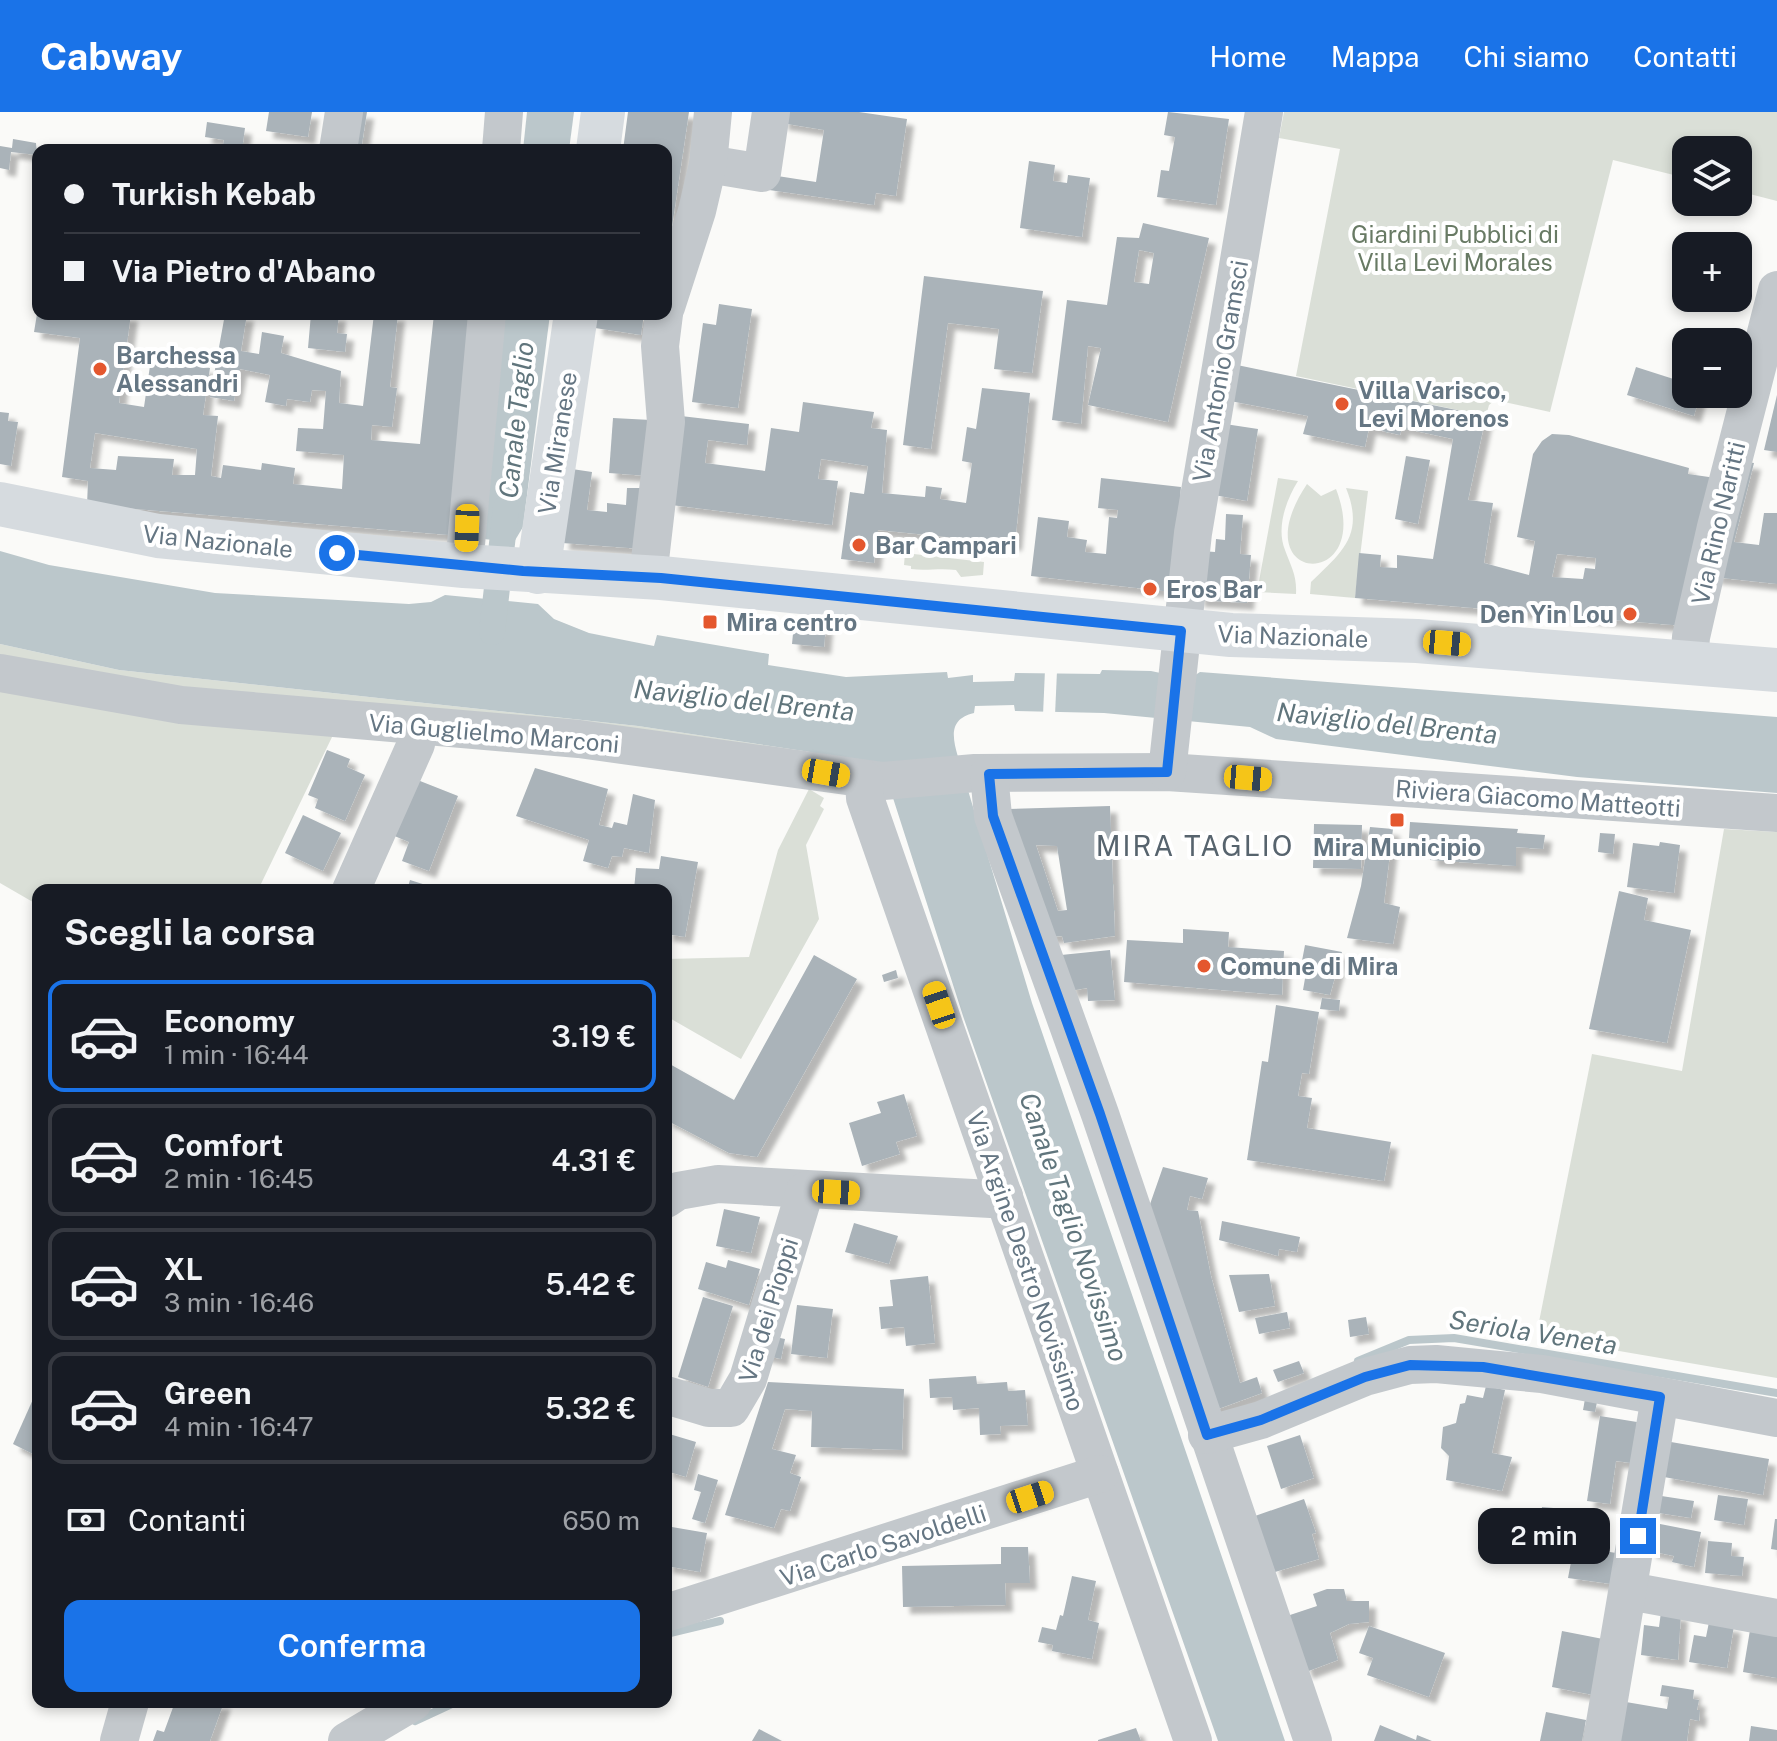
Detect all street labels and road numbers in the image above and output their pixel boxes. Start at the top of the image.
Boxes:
street label: Via Antonio Gramsci [1187,258,1253,484]
street label: Via Miranese [532,370,582,516]
street label: Via Rino Naritti [1686,439,1750,607]
street label: Via Nazionale [142,519,294,563]
street label: Via Nazionale [1217,619,1369,653]
street label: Via Guglielmo Marconi [368,708,620,758]
street label: Riviera Giacomo Matteotti [1394,774,1682,822]
street label: Via Argine Destro Novissimo [961,1107,1091,1415]
street label: Via dei Pioppi [733,1234,803,1386]
street label: Via Carlo Savoldelli [776,1498,990,1592]

